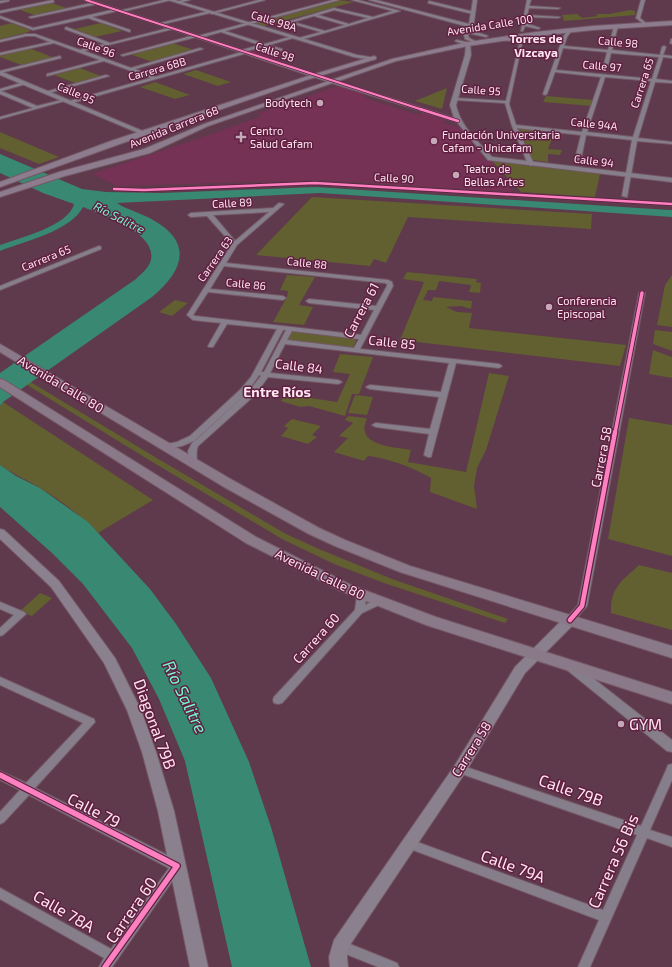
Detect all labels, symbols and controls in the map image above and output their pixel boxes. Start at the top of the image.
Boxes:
street label: Calle 98A [250,7,299,34]
street label: Avenida Calle 100 [446,11,534,38]
district label: Torres de Vizcaya [510,31,563,60]
street label: Calle 98 [597,33,639,50]
street label: Calle 96 [75,34,117,59]
street label: Calle 98 [254,39,296,64]
street label: Carrera 68B [126,54,187,83]
street label: Carrera 65 [627,56,656,110]
street label: Calle 97 [582,57,622,74]
street label: Calle 95 [56,79,97,106]
street label: Calle 95 [461,82,501,97]
place label: Bodytech [265,96,312,109]
marker: Bodytech [315,98,325,108]
street label: Avenida Carrera 68 [127,103,220,150]
street label: Calle 94A [570,115,618,132]
place label: Centro Salud Cafam [250,124,313,150]
place label: Fundación Universitaria Cafam - Unicafam [442,128,560,154]
marker: Centro Salud Cafam [235,131,247,143]
marker: Fundación Universitaria Cafam - Unicafam [429,136,439,146]
street label: Calle 94 [573,152,615,169]
place label: Teatro de Bellas Artes [464,162,524,188]
street label: Calle 90 [374,170,414,185]
marker: Teatro de Bellas Artes [451,170,461,180]
street label: Calle 89 [212,195,252,210]
water label: Río Salitre [92,198,148,236]
street label: Carrera 63 [194,234,235,284]
street label: Carrera 65 [19,242,72,273]
street label: Calle 88 [286,254,328,271]
street label: Calle 86 [225,275,267,292]
street label: Carrera 61 [340,280,382,340]
place label: Conferencia Episcopal [557,294,617,320]
marker: Conferencia Episcopal [544,302,554,312]
street label: Calle 85 [368,332,416,352]
street label: Avenida Calle 80 [15,352,107,416]
street label: Calle 84 [274,355,324,377]
district label: Entre Ríos [243,383,311,400]
street label: Carrera 58 [587,425,615,489]
street label: Avenida Calle 80 [273,545,367,603]
street label: Carrera 60 [289,609,343,667]
water label: Río Salitre [160,657,212,736]
street label: Diagonal 79B [130,676,181,772]
place label: GYM [629,714,662,733]
street label: Carrera 58 [448,719,494,779]
marker: GYM [616,719,626,729]
street label: Calle 79B [536,770,606,809]
street label: Calle 79 [65,788,124,831]
street label: Carrera 56 Bis [583,811,642,911]
street label: Calle 79A [479,845,548,886]
street label: Carrera 60 [101,873,160,947]
street label: Calle 78A [30,885,98,936]

